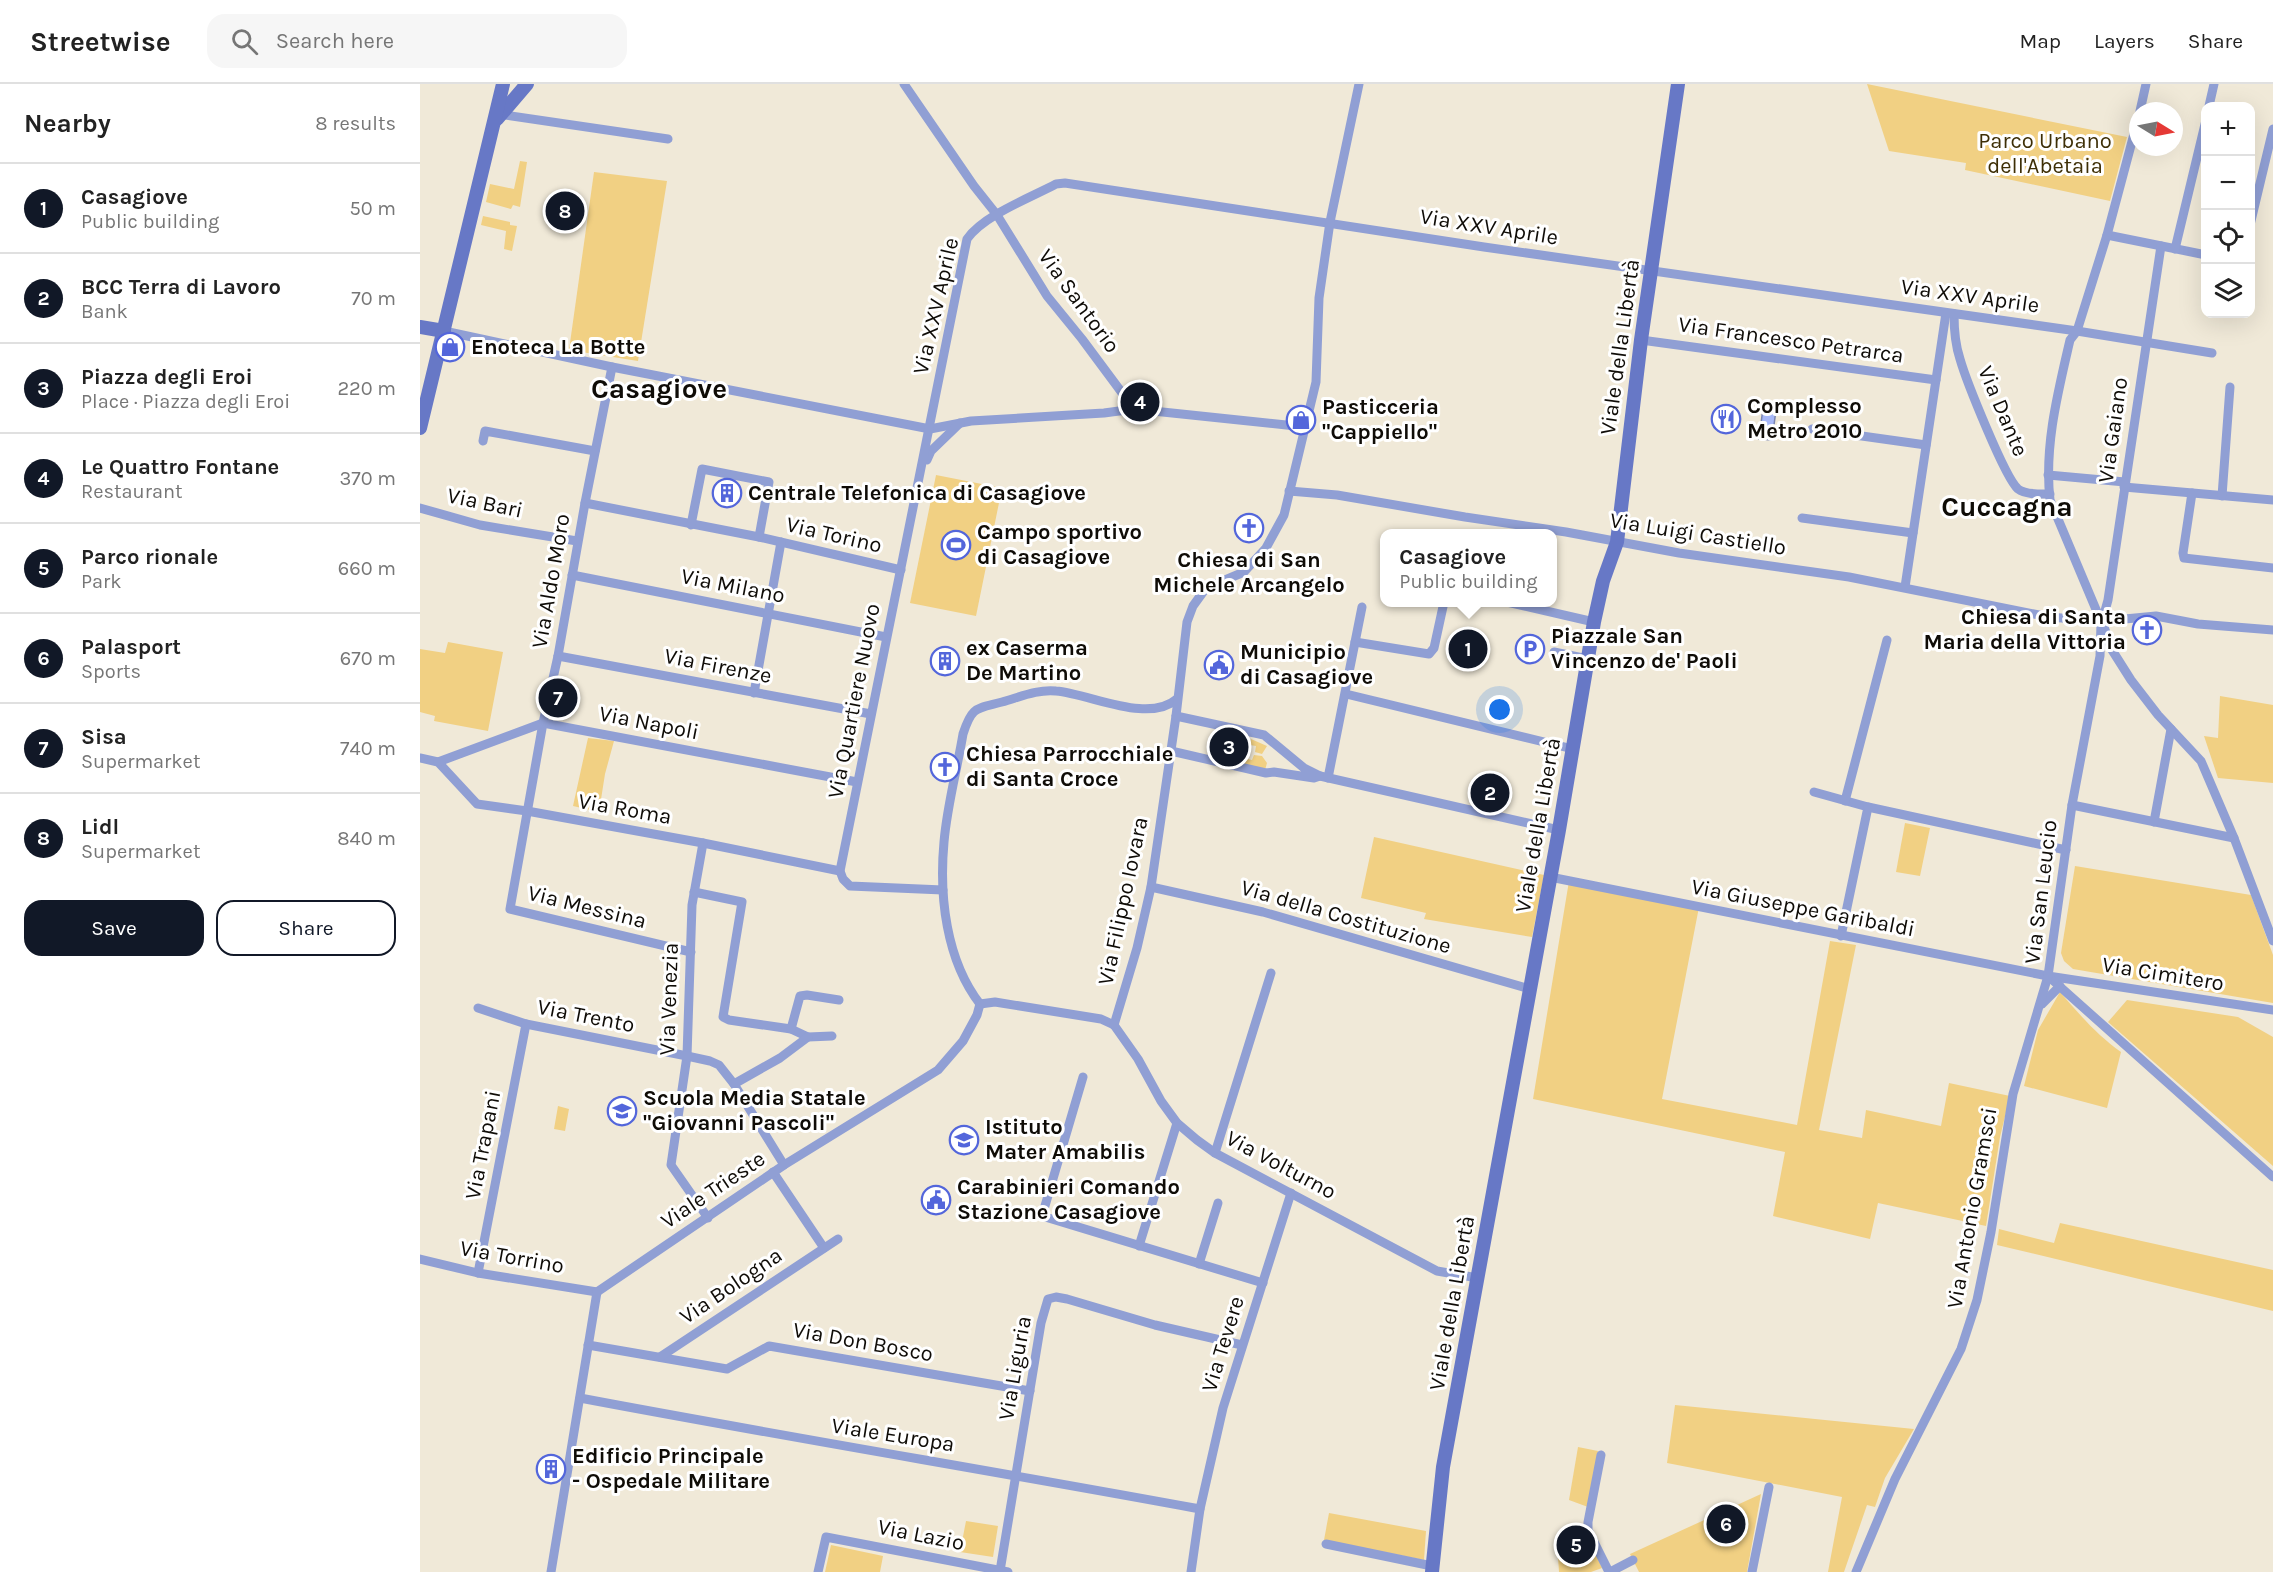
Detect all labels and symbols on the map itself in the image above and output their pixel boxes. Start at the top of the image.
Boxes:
north arrow [2129,102,2183,156]
park label: Parco Urbano dell'Abetaia [1978,128,2112,179]
pin: 8 [546,188,584,234]
street label: Via XXV Aprile [1418,203,1560,251]
street label: Via XXV Aprile [908,235,964,377]
street label: Via Santorio [1033,244,1125,358]
street label: Viale della Libertà [1595,257,1645,437]
street label: Via XXV Aprile [1899,273,2041,319]
street label: Via Francesco Petrarca [1677,311,1905,369]
shop icon: Enoteca La Botte [434,331,466,363]
place label: Enoteca La Botte [471,334,646,360]
street label: Via Dante [1972,362,2034,460]
district label: Casagiove [591,372,727,405]
street label: Via Gaiano [2093,375,2133,485]
pin: 4 [1120,380,1160,424]
place label: Complesso Metro 2010 [1747,393,1862,444]
place label: Pasticceria "Cappiello" [1322,394,1439,445]
restaurant icon: Complesso Metro 2010 [1710,403,1742,435]
shop icon: Pasticceria "Cappiello" [1285,404,1317,436]
building icon: Centrale Telefonica di Casagiove [711,477,743,509]
place label: Centrale Telefonica di Casagiove [748,480,1086,506]
street label: Via Bari [445,482,525,524]
district label: Cuccagna [1941,490,2073,523]
street label: Via Luigi Castiello [1608,507,1788,561]
street label: Via Torino [784,511,884,559]
street label: Via Aldo Moro [526,512,576,650]
church icon: Chiesa di San Michele Arcangelo [1233,512,1265,544]
place label: Campo sportivo di Casagiove [977,519,1142,570]
sports icon: Campo sportivo di Casagiove [940,529,972,561]
place label: Chiesa di San Michele Arcangelo [1153,547,1345,598]
street label: Via Milano [679,563,787,609]
street label: Via Quartiere Nuovo [822,601,886,801]
place label: Chiesa di Santa Maria della Vittoria [1924,604,2126,655]
church icon: Chiesa di Santa Maria della Vittoria [2131,614,2163,646]
place label: Piazzale San Vincenzo de' Paoli [1551,623,1738,674]
pin: 1 [1448,626,1488,672]
parking icon: Piazzale San Vincenzo de' Paoli [1514,633,1546,665]
place label: ex Caserma De Martino [966,635,1088,686]
place label: Municipio di Casagiove [1240,639,1373,690]
street label: Via Firenze [662,643,774,689]
building icon: ex Caserma De Martino [929,645,961,677]
public building icon: Municipio di Casagiove [1203,649,1235,681]
pin: 7 [538,676,578,720]
your location [1485,695,1514,724]
street label: Via Napoli [597,701,701,745]
pin: 3 [1210,724,1248,770]
street label: Viale della Libertà [1510,735,1566,915]
place label: Chiesa Parrocchiale di Santa Croce [966,741,1173,792]
church icon: Chiesa Parrocchiale di Santa Croce [929,751,961,783]
pin: 2 [1470,770,1510,816]
street label: Via Roma [576,788,674,830]
street label: Via Filippo Iovara [1092,814,1154,988]
street label: Via San Leucio [2019,818,2063,966]
street label: Via Giuseppe Garibaldi [1689,874,1917,942]
street label: Via della Costituzione [1238,875,1454,959]
street label: Via Messina [525,880,649,934]
street label: Via Venezia [654,942,684,1056]
street label: Via Cimitero [2100,952,2226,996]
street label: Via Trento [535,994,637,1038]
place label: Scuola Media Statale "Giovanni Pascoli" [643,1085,866,1136]
street label: Via Trapani [460,1088,506,1202]
school or university icon: Scuola Media Statale "Giovanni Pascoli" [606,1095,638,1127]
street label: Via Antonio Gramsci [1941,1105,2003,1311]
place label: Istituto Mater Amabilis [985,1114,1145,1165]
school or university icon: Istituto Mater Amabilis [948,1124,980,1156]
street label: Via Volturno [1221,1125,1341,1205]
street label: Viale Trieste [656,1146,770,1234]
place label: Carabinieri Comando Stazione Casagiove [957,1174,1180,1225]
public building icon: Carabinieri Comando Stazione Casagiove [920,1184,952,1216]
street label: Viale della Libertà [1424,1213,1480,1393]
street label: Via Torrino [458,1235,566,1279]
street label: Via Bologna [675,1242,787,1330]
street label: Via Tevere [1196,1293,1250,1395]
street label: Via Liguria [993,1314,1037,1422]
street label: Via Don Bosco [791,1317,935,1367]
street label: Viale Europa [830,1412,956,1458]
place label: Edificio Principale - Ospedale Militare [572,1443,770,1494]
building icon: Edificio Principale - Ospedale Militare [535,1453,567,1485]
pin: 6 [1706,1502,1746,1546]
street label: Via Lazio [875,1514,967,1556]
pin: 5 [1556,1522,1596,1568]

